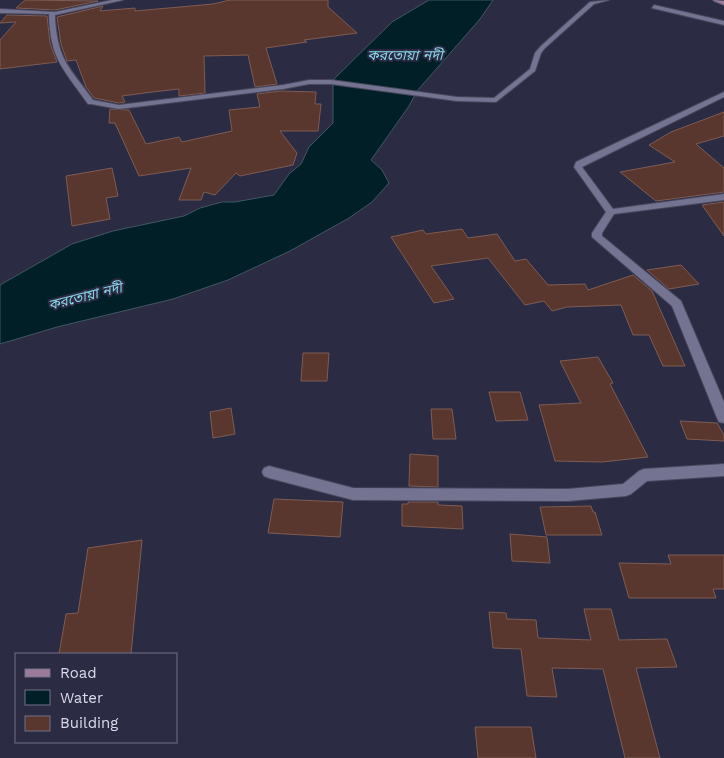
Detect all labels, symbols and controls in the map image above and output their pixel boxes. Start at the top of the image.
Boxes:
water label: করতোয়া নদী [367,47,446,63]
water label: করতোয়া নদী [46,278,127,313]
legend [15,653,178,743]
text: Road [60,664,97,682]
text: Water [60,689,103,707]
text: Building [60,714,118,732]

